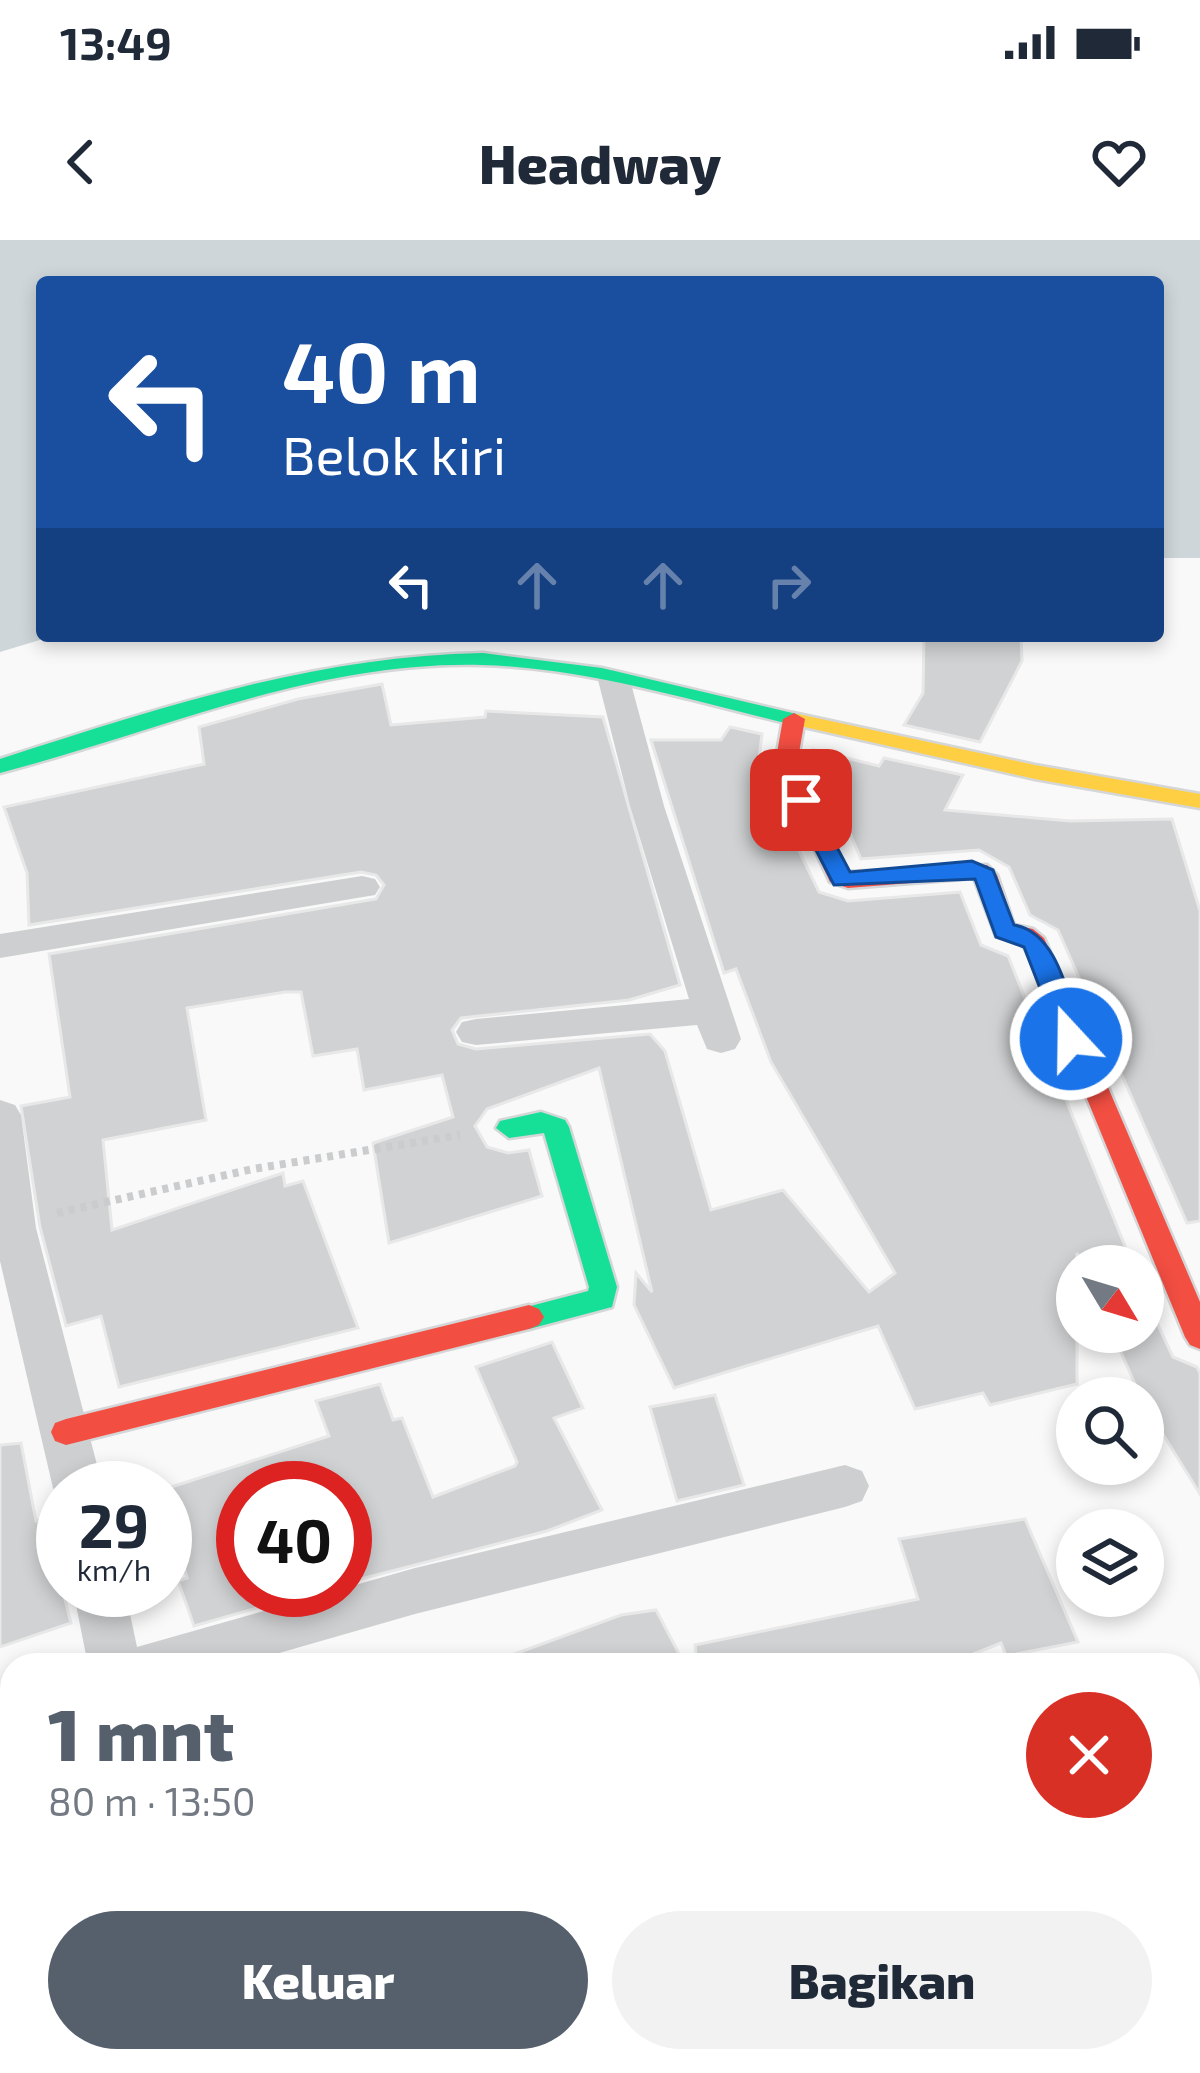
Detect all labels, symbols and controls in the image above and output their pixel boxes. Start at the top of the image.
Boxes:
text: 13:49 [60,15,172,69]
icon: back [48,129,114,195]
icon: heart [1086,129,1152,195]
text: Headway [479,130,721,195]
text: 40 m [282,319,481,420]
icon: left [84,324,240,480]
text: Belok kiri [282,421,506,486]
icon: left [378,552,444,618]
icon: ahead [504,552,570,618]
icon: ahead [630,552,696,618]
icon: right [756,552,822,618]
pin [750,749,852,851]
icon: arrive [768,767,834,833]
position arrow [1008,976,1134,1102]
north arrow [1056,1245,1164,1353]
map controls [1056,1245,1164,1617]
button: search [1056,1377,1164,1485]
speed limit sign: 40 [216,1461,372,1617]
text: 29 [79,1488,149,1560]
button: layers [1056,1509,1164,1617]
text: km/h [77,1551,151,1587]
text: 1 mnt [48,1689,234,1775]
button: close [1026,1692,1152,1818]
text: 80 m · 13:50 [48,1777,255,1824]
button: Keluar [48,1911,588,2049]
button: Bagikan [612,1911,1152,2049]

